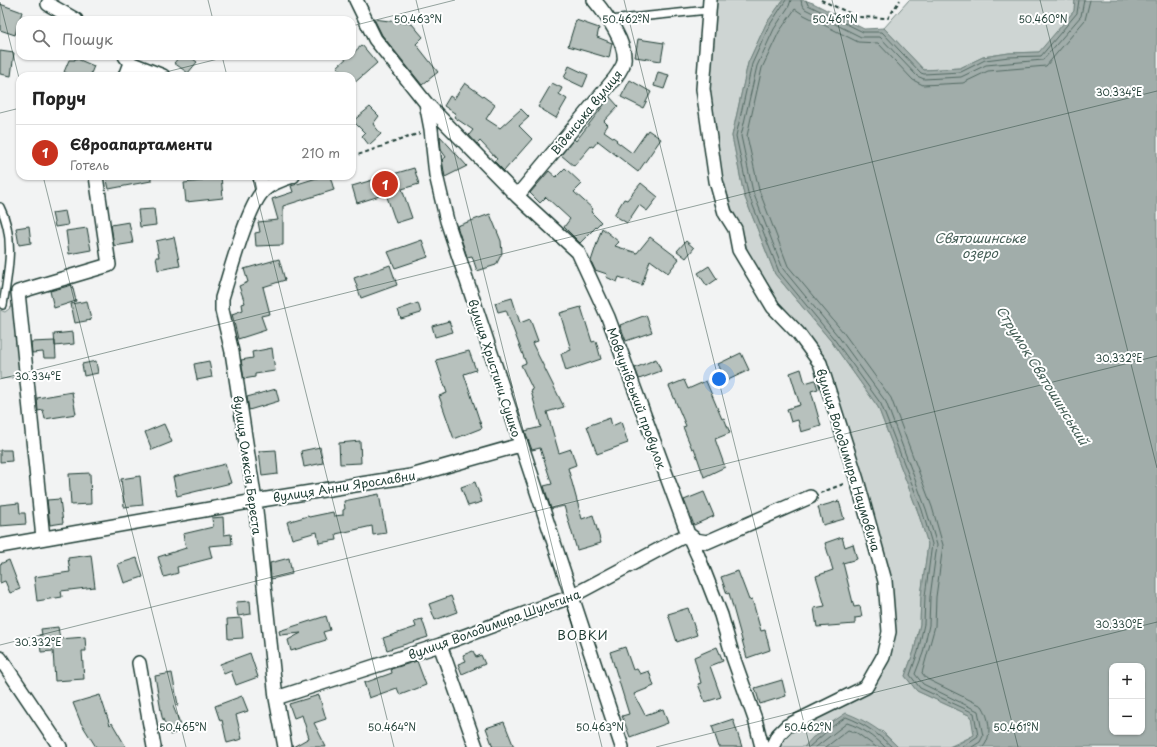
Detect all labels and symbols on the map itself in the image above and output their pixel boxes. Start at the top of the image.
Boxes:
text: 50.463°N [394,11,442,26]
text: 50.462°N [602,11,650,26]
text: 50.461°N [812,11,858,26]
text: 50.460°N [1018,11,1068,26]
street label: Віденська вулиця [546,66,626,158]
text: 30.334°E [1096,84,1142,99]
pin: 1 [372,169,398,199]
water label: Святошинське озеро [934,228,1027,262]
street label: вулиця Христини Сушко [464,297,526,440]
water label: Струмок Святошинський [992,302,1095,450]
street label: Мовчунівський провулок [603,325,671,472]
text: 30.332°E [1096,350,1142,365]
street label: вулиця Володимира Наумовича [813,366,886,554]
text: 30.334°E [15,368,61,383]
your location [709,369,729,389]
street label: вулиця Олексія Береста [229,394,267,536]
street label: вулиця Анни Ярославни [271,466,417,506]
street label: вулиця Володимира Шульгина [405,584,583,664]
text: 30.330°E [1095,616,1143,631]
district label: ВОВКИ [557,625,609,644]
text: 30.332°E [15,634,61,649]
text: 50.465°N [159,719,207,734]
text: 50.464°N [368,719,416,734]
text: 50.463°N [576,719,624,734]
text: 50.462°N [784,719,832,734]
text: 50.461°N [993,719,1039,734]

